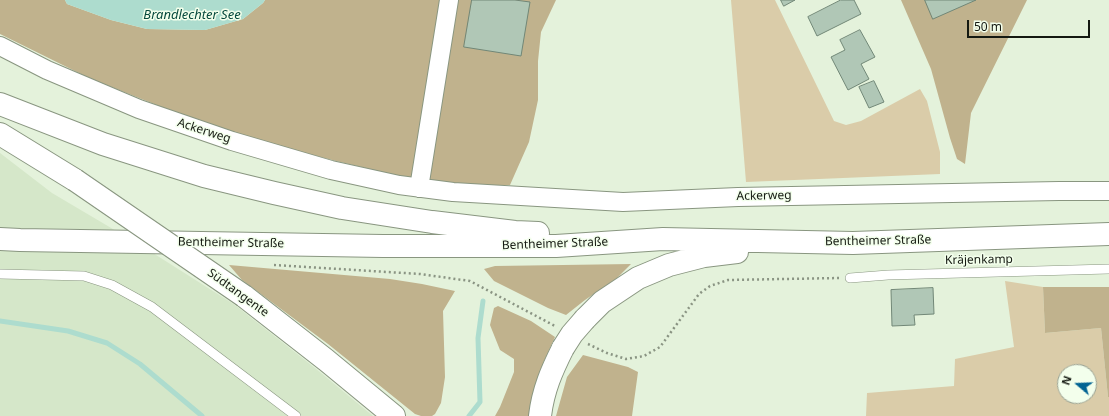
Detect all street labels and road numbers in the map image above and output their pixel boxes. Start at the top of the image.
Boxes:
street label: Ackerweg [176,116,232,146]
street label: Ackerweg [736,188,792,204]
street label: Bentheimer Straße [825,233,931,249]
street label: Bentheimer Straße [178,235,284,251]
street label: Bentheimer Straße [502,235,608,253]
street label: Kräjenkamp [945,252,1013,268]
street label: Südtangente [204,266,272,320]

